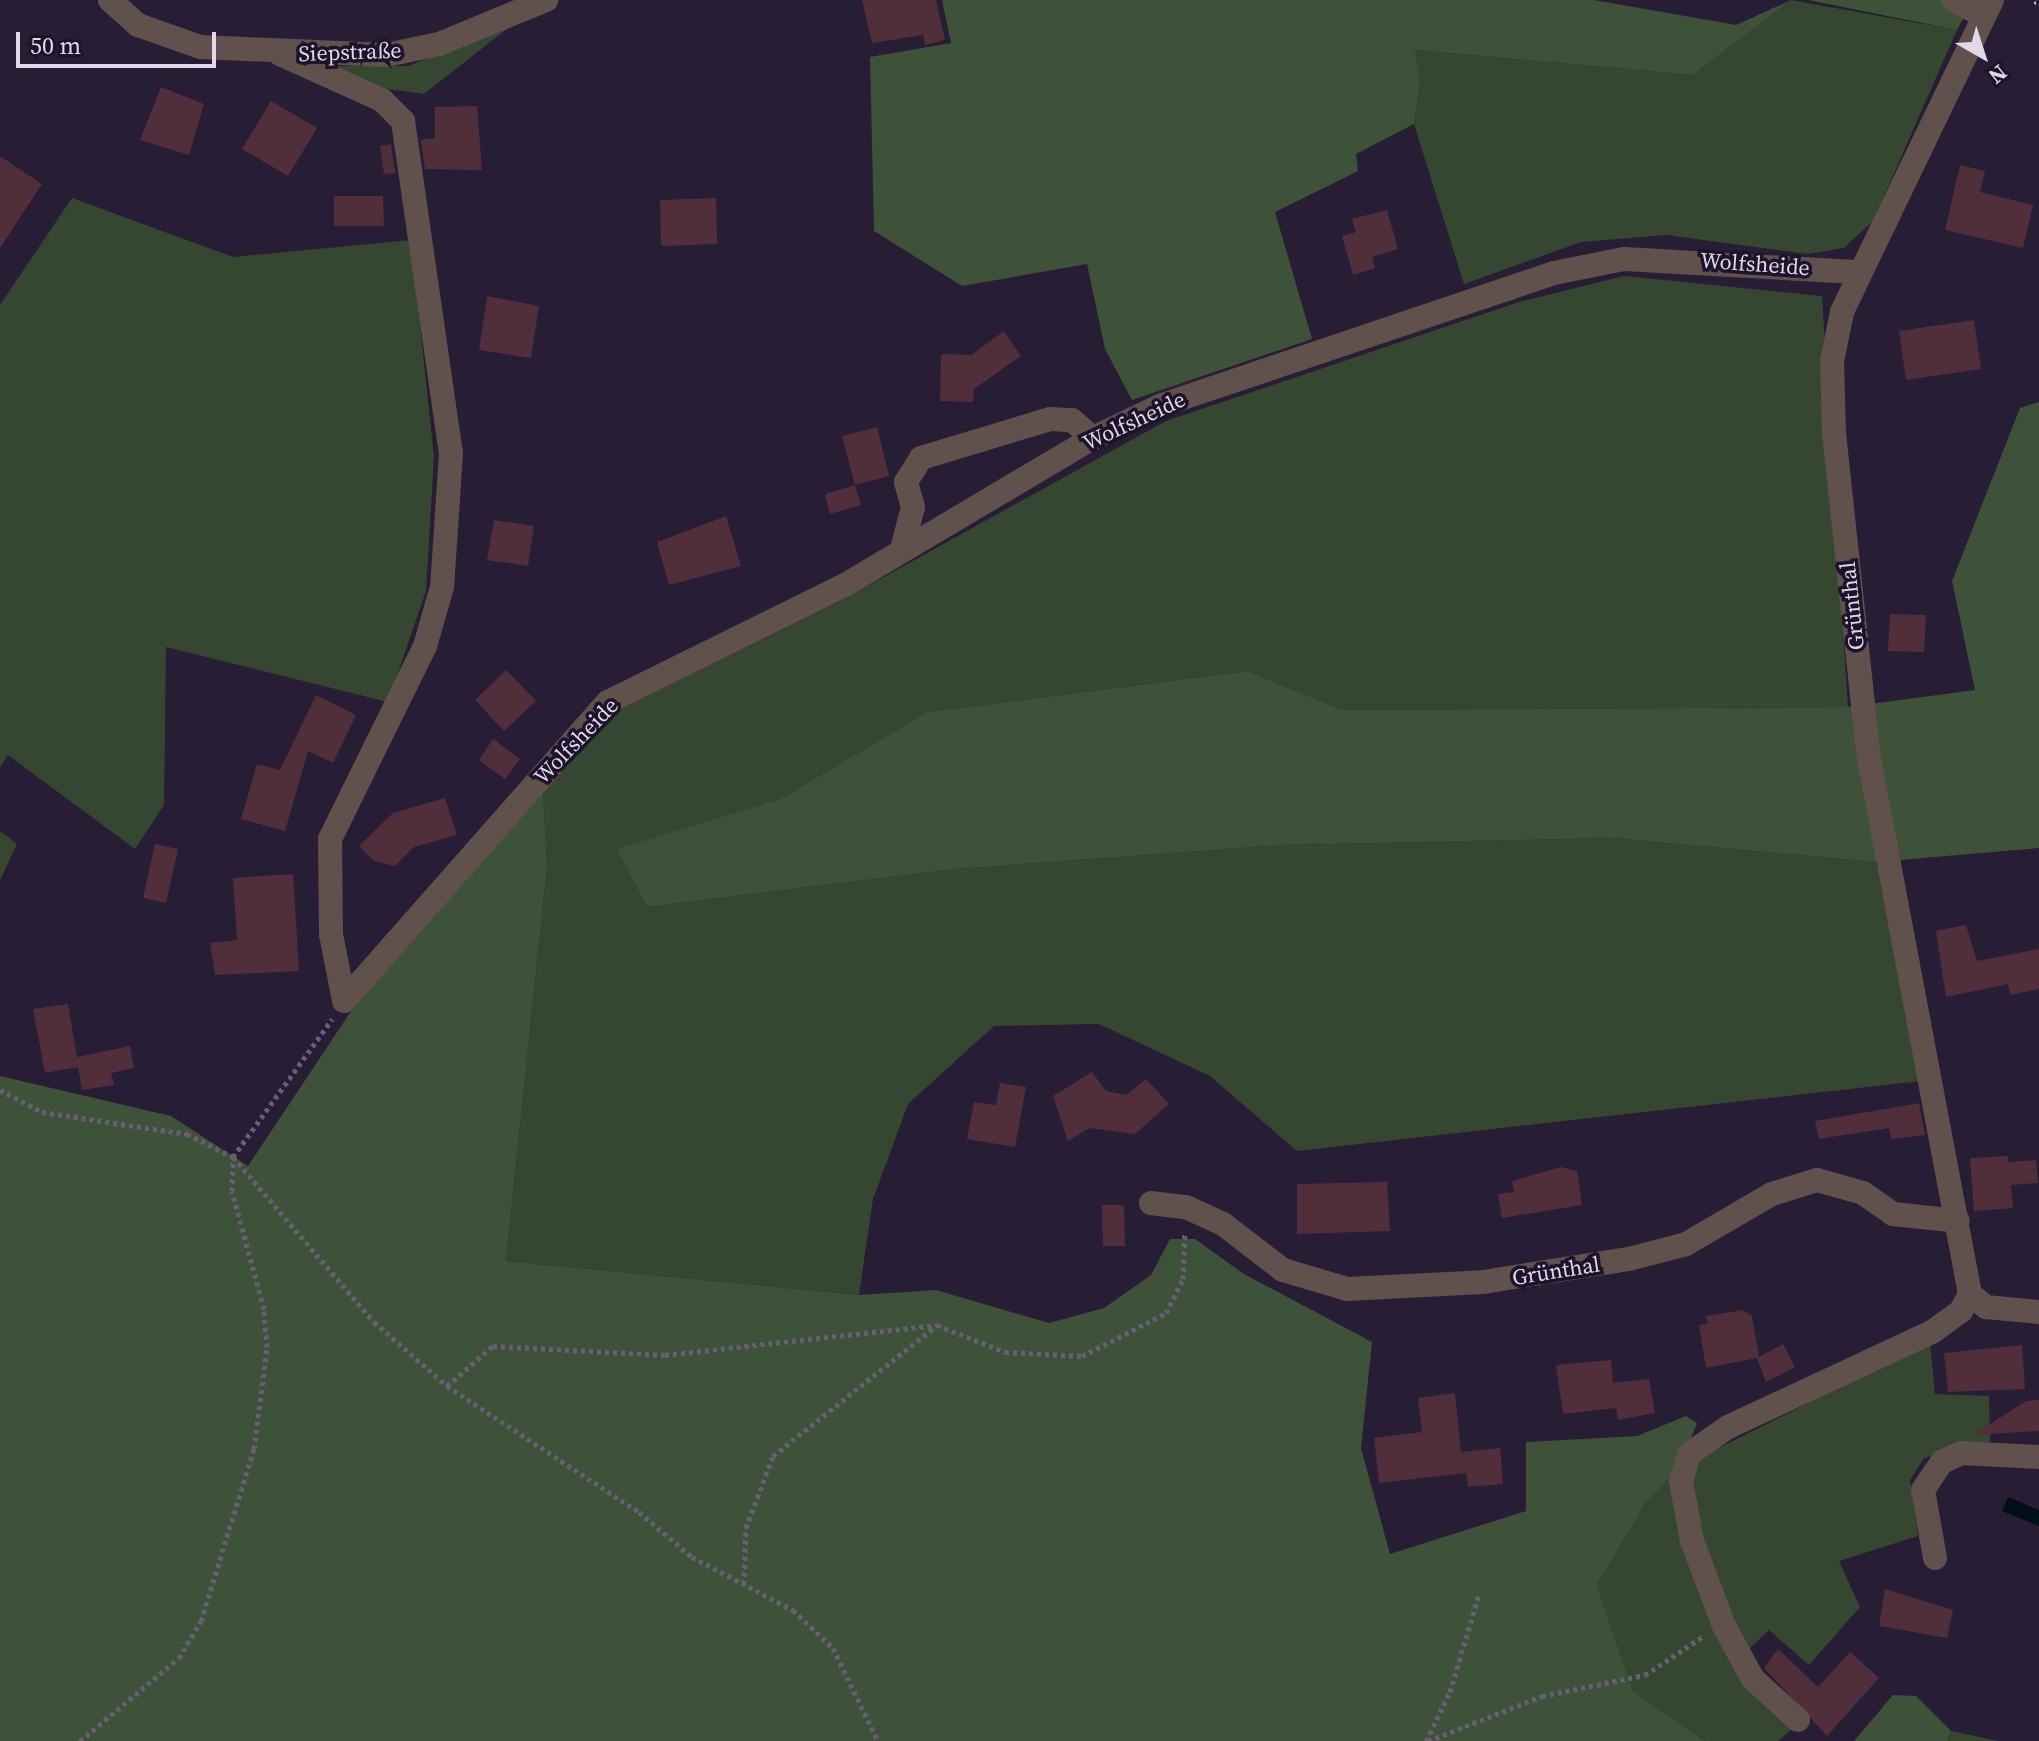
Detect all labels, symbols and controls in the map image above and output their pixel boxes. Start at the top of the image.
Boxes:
scale bar [20,16,220,66]
north arrow [1943,16,2023,96]
text: 50 m [30,29,81,62]
street label: Siepstraße [298,37,402,67]
text: N [1982,58,2014,91]
street label: Wolfsheide [1699,247,1811,281]
street label: Wolfsheide [1079,386,1189,456]
street label: Grünthal [1834,561,1870,651]
street label: Wolfsheide [528,692,624,790]
street label: Grünthal [1510,1251,1602,1291]

